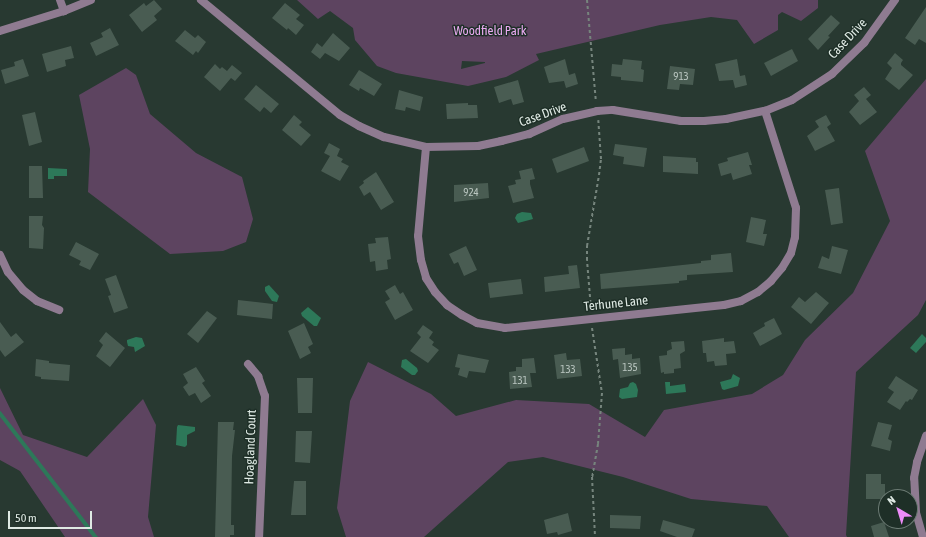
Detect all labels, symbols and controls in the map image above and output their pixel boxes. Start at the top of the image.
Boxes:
street label: Case Drive [825,16,871,62]
park label: Woodfield Park [454,23,526,39]
house number: 913 [673,69,689,83]
street label: Case Drive [517,99,569,131]
house number: 924 [463,185,479,199]
street label: Terhune Lane [583,293,649,315]
house number: 135 [622,360,638,374]
house number: 133 [560,362,576,376]
house number: 131 [512,373,528,387]
street label: Hoagland Court [242,409,260,485]
north arrow [878,489,918,529]
text: N [885,494,897,507]
scale bar [10,503,94,529]
text: 50 m [15,511,37,525]

